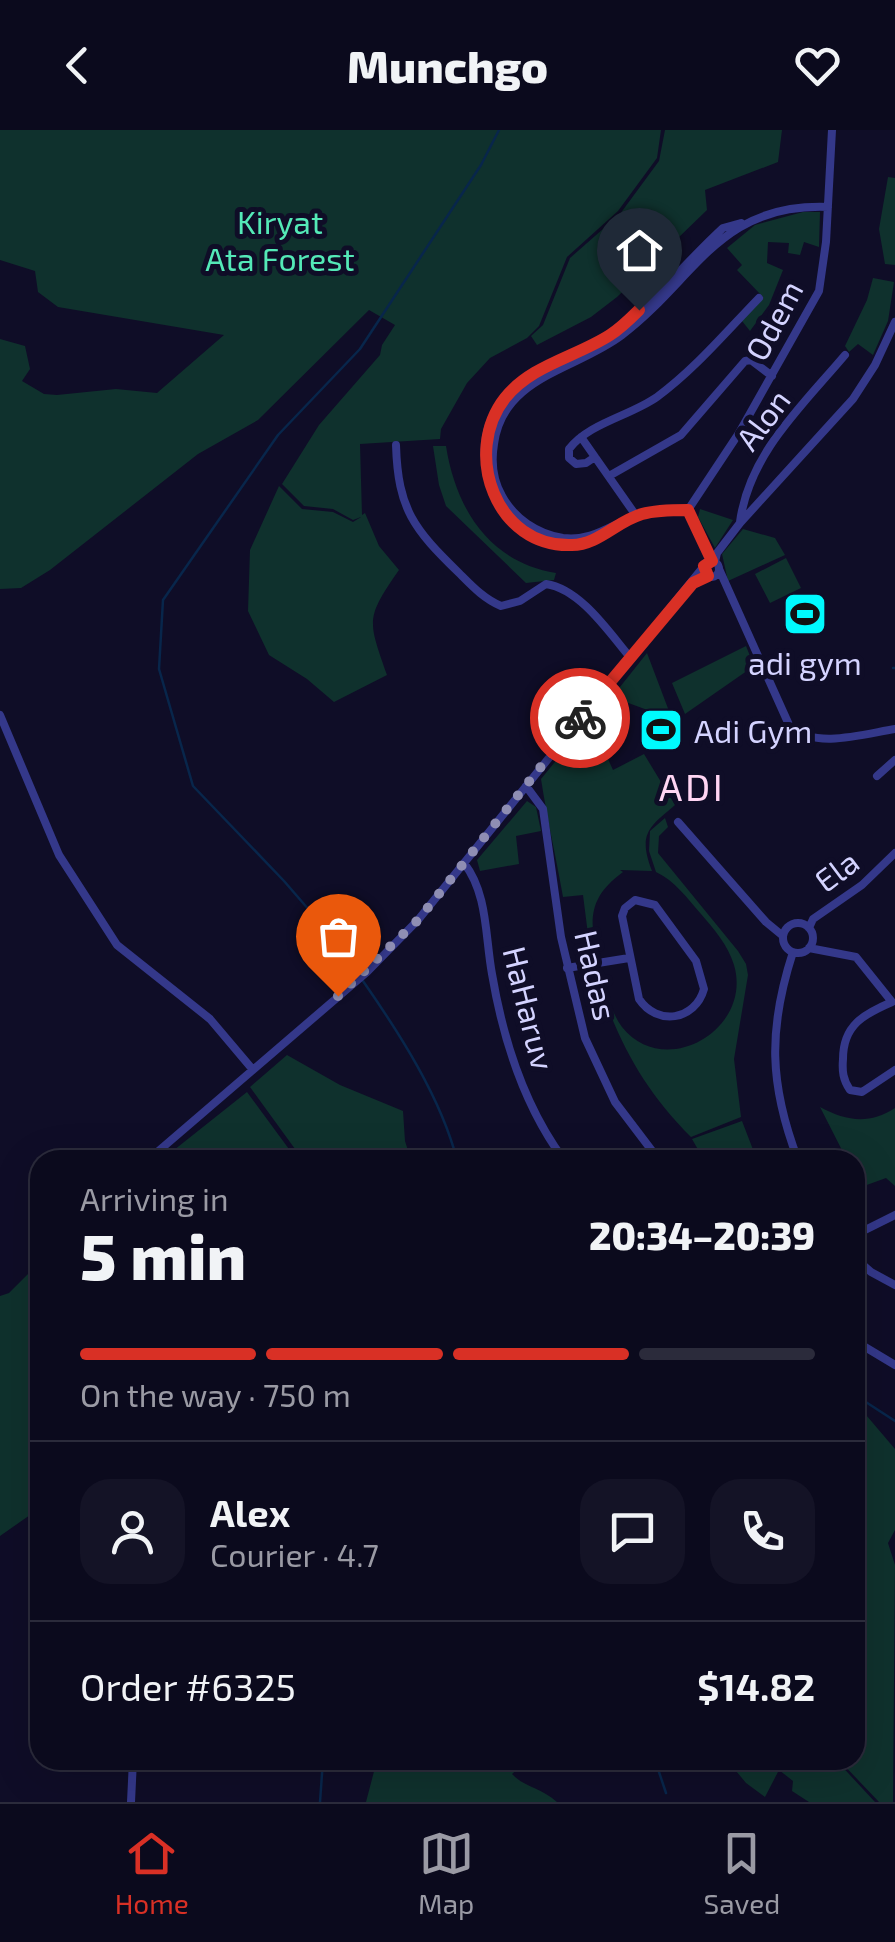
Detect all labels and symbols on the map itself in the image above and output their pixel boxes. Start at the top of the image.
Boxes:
park label: Kiryat Ata Forest [205,202,355,277]
pin [597,208,682,311]
street label: Odem [736,274,810,366]
street label: Alon [727,381,797,457]
sports icon: adi gym [782,591,828,637]
place label: adi gym [748,643,862,681]
courier [530,668,630,768]
sports icon: Adi Gym [638,707,684,753]
place label: Adi Gym [694,711,812,749]
district label: ADI [659,763,725,809]
street label: Ela [807,841,865,899]
pin [296,894,381,997]
street label: Hadas [568,926,626,1024]
street label: HaHaruv [496,942,564,1074]

